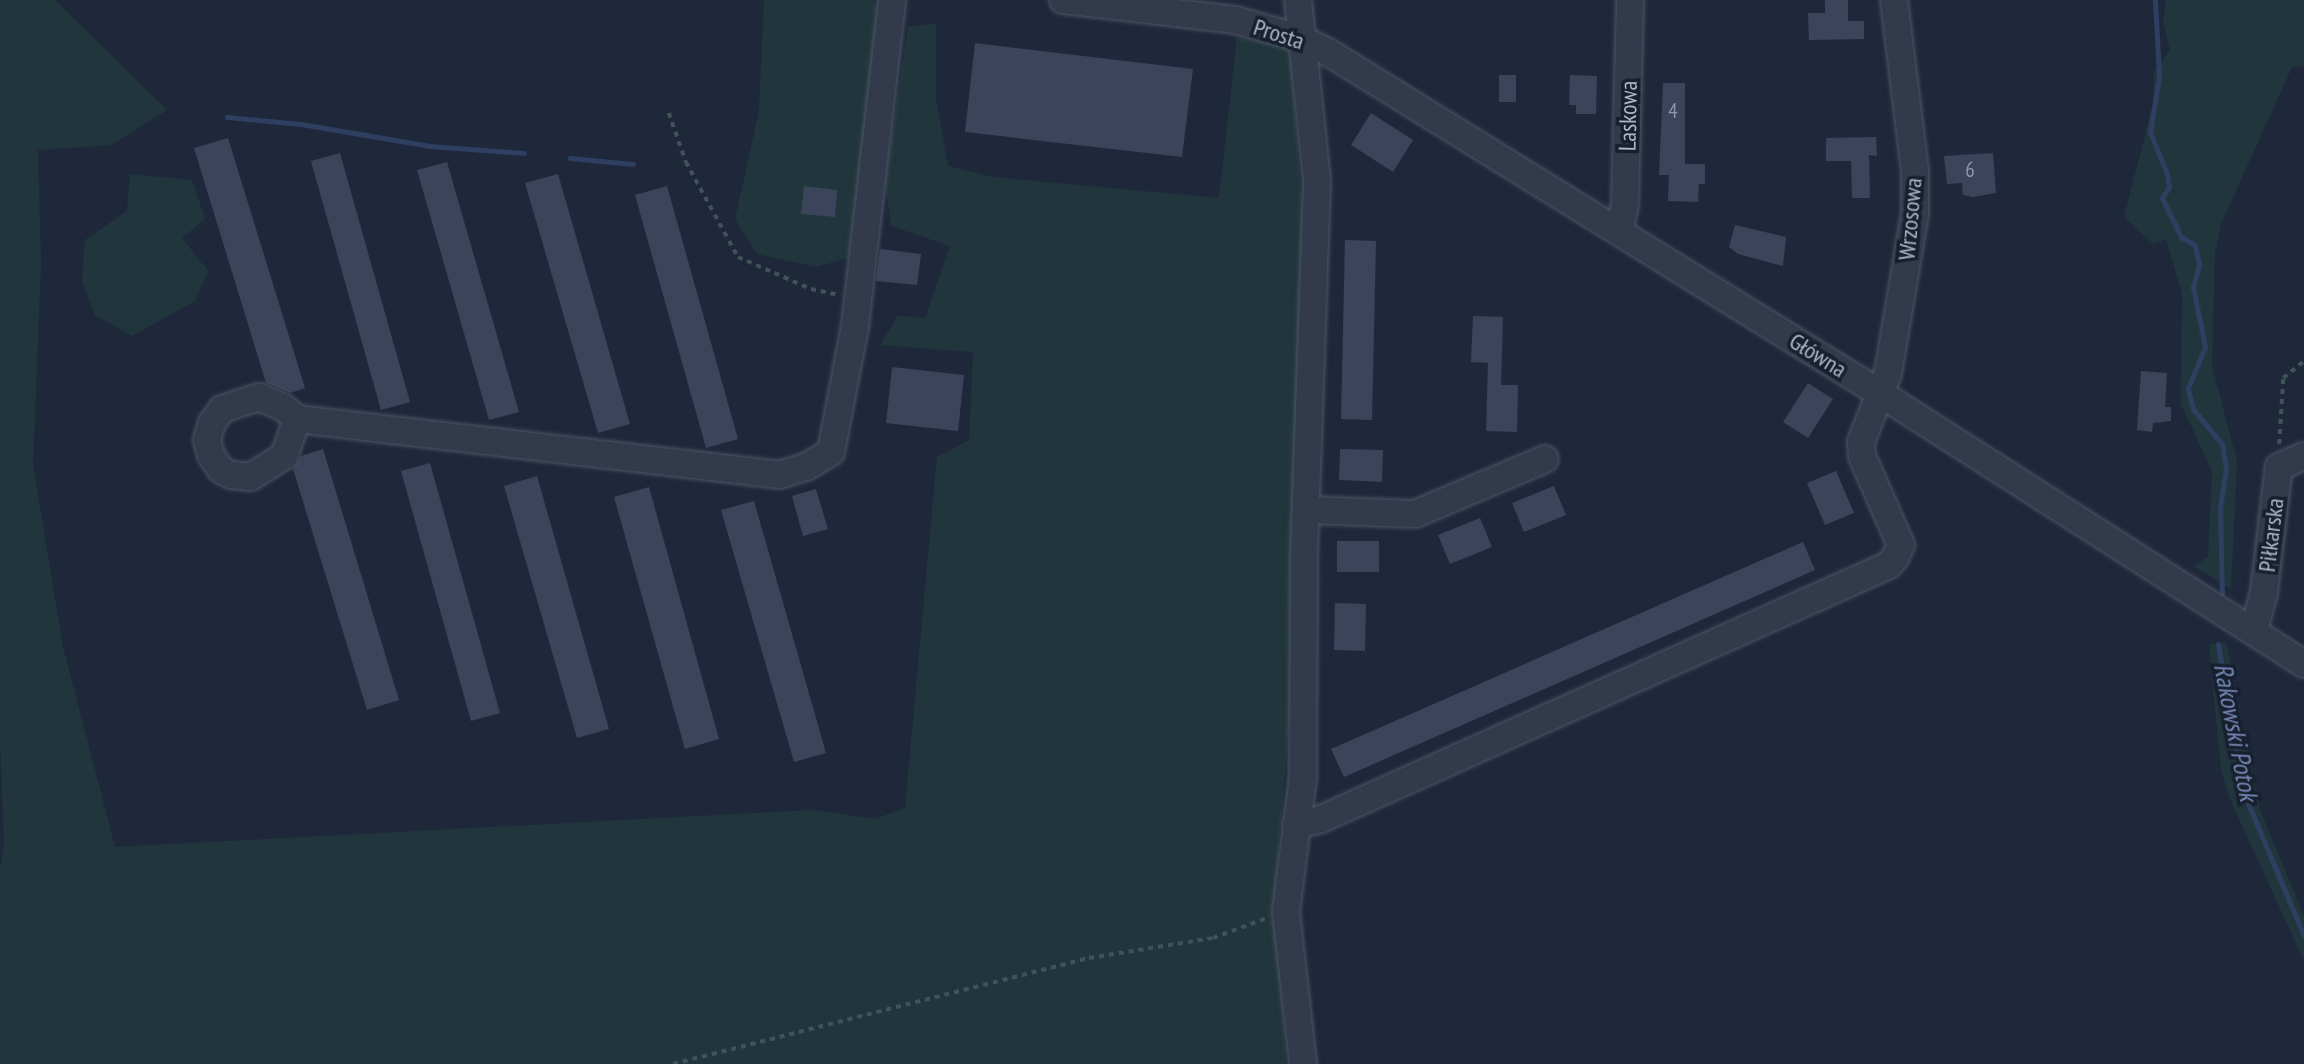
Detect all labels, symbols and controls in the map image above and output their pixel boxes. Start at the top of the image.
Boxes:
street label: Prosta [1250,12,1308,56]
street label: Laskowa [1613,81,1643,151]
house number: 4 [1668,98,1678,124]
house number: 6 [1965,157,1975,183]
street label: Wrzosowa [1892,177,1928,261]
street label: Główna [1784,326,1852,384]
street label: Piłkarska [2252,496,2290,574]
water label: Rakowski Potok [2207,661,2265,803]

